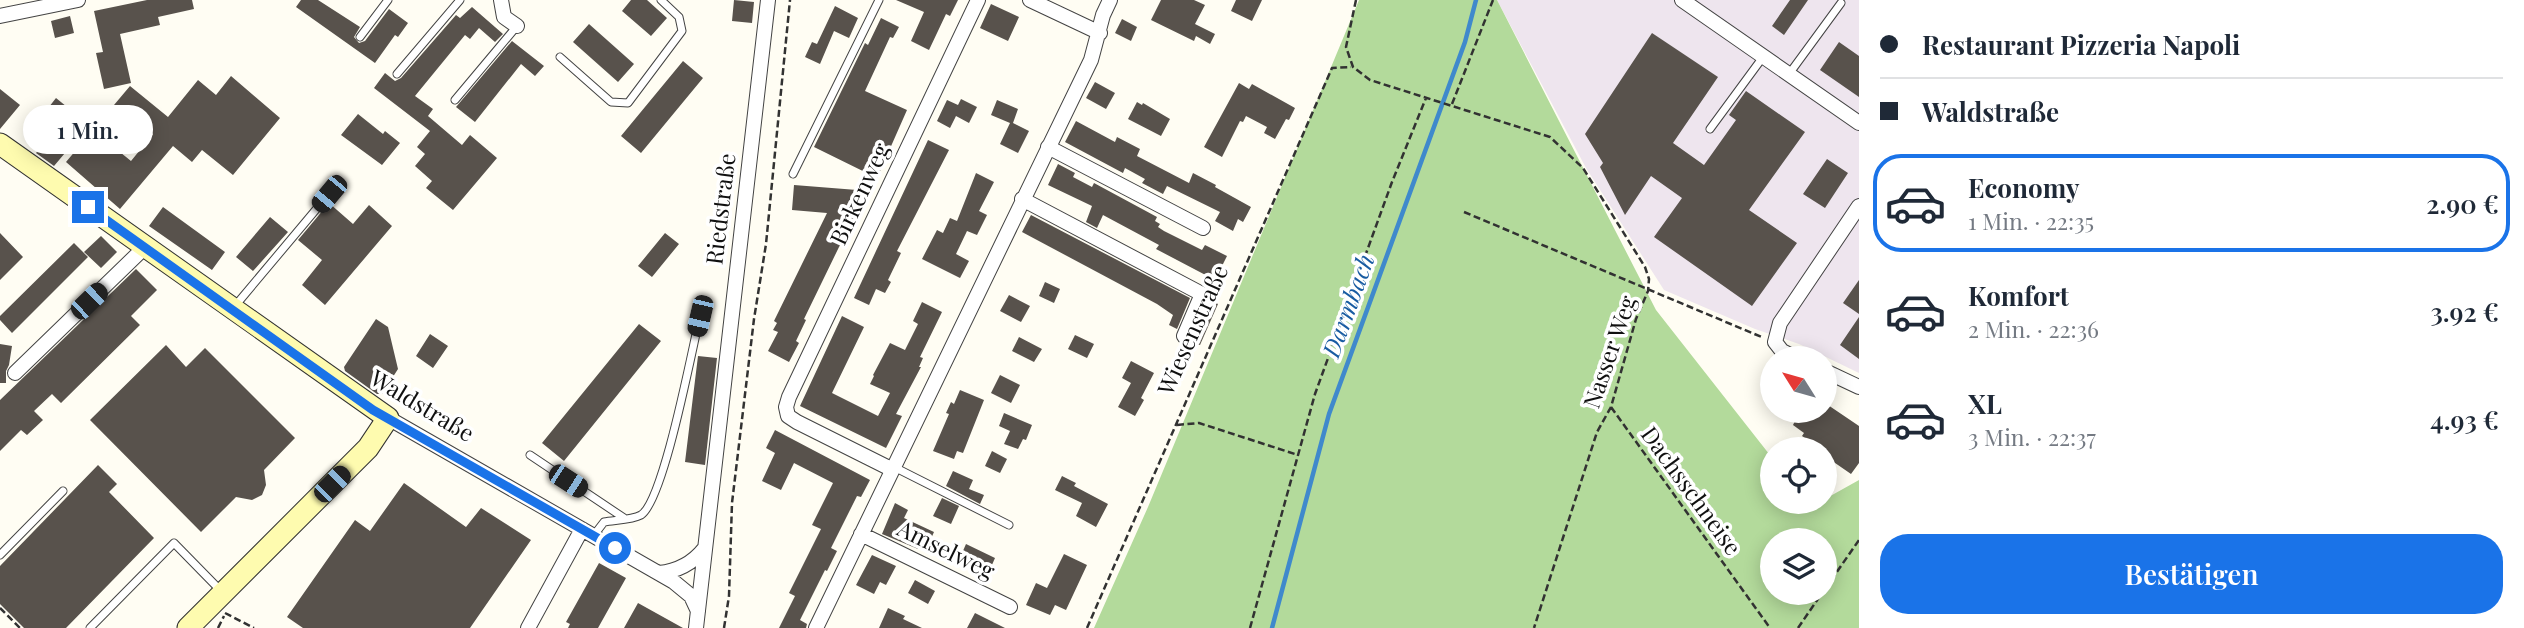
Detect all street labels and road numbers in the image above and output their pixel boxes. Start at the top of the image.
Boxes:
street label: Birkenweg [822,137,896,249]
street label: Riedstraße [697,151,742,266]
street label: Wiesenstraße [1149,259,1234,400]
street label: Nasser Weg [1575,291,1642,412]
street label: Waldstraße [364,361,480,448]
street label: Dachsschneise [1635,420,1749,561]
street label: Amselweg [892,511,1001,586]

